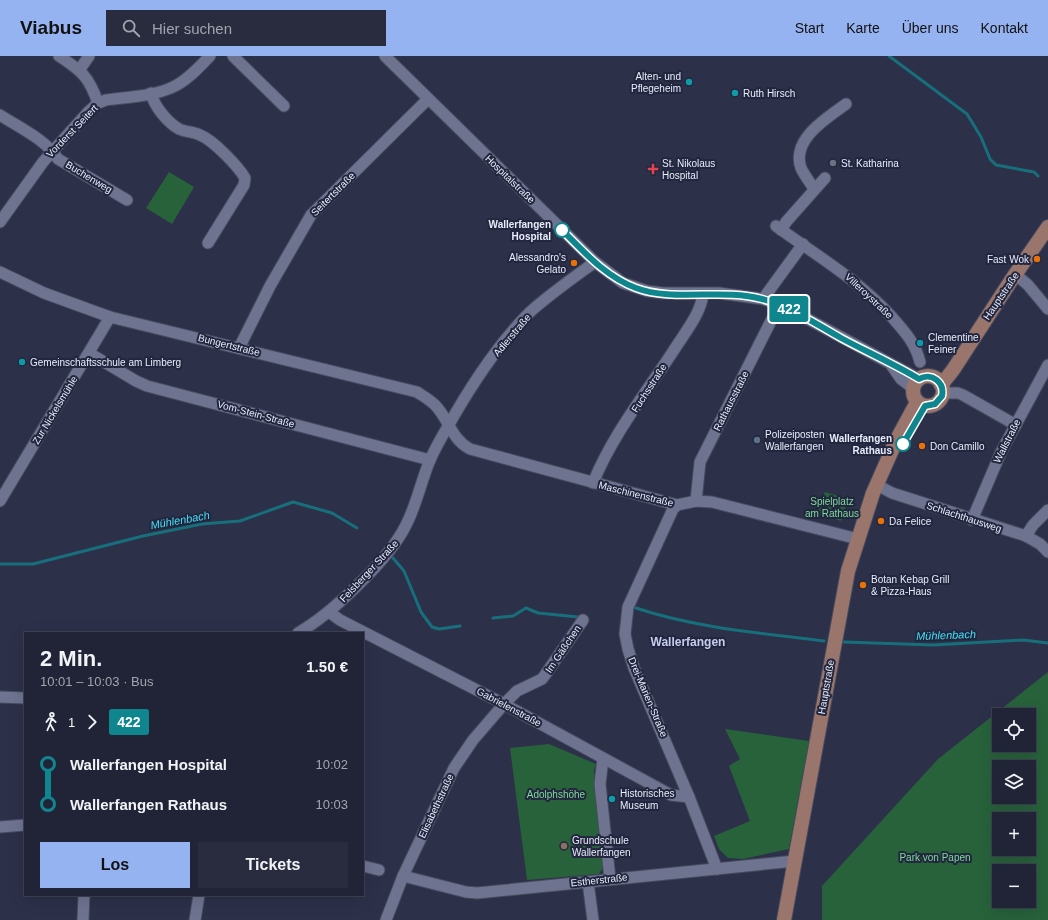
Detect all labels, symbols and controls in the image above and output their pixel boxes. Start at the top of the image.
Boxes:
search box [106,10,386,46]
text: Viabus [20,17,82,38]
icon: search [120,17,142,39]
text: Hier suchen [152,20,232,37]
text: Start [795,20,824,36]
text: Karte [846,20,880,36]
text: Über uns [902,20,959,36]
text: Kontakt [981,20,1028,36]
place label: Alten- und Pflegeheim [631,71,681,94]
marker: Alten- und Pflegeheim [684,77,694,87]
marker: Ruth Hirsch [730,88,740,98]
place label: Ruth Hirsch [743,88,795,99]
street label: Vorderst Seitert [44,102,100,160]
street label: Hospitalstraße [483,153,537,206]
place label: St. Nikolaus Hospital [662,158,715,181]
marker: St. Katharina [828,158,838,168]
place label: St. Katharina [841,158,899,169]
street label: Buchenweg [64,159,114,195]
marker: St. Nikolaus Hospital [647,163,659,175]
street label: Seitertstraße [309,170,357,218]
place label: Wallerfangen Hospital [489,219,551,242]
marker: Wallerfangen Hospital [554,222,570,238]
place label: Alessandro's Gelato [509,252,566,275]
place label: Fast Wok [987,254,1030,265]
marker: Fast Wok [1032,254,1042,264]
marker: Alessandro's Gelato [569,258,579,268]
street label: Hauptstraße [981,270,1021,322]
street label: Villeroystraße [843,271,895,321]
line badge: 422 [766,296,812,322]
text: 422 [777,301,801,317]
street label: Adlerstraße [491,311,533,358]
street label: Bungertstraße [197,332,261,358]
place label: Clementine Feiner [928,332,979,355]
marker: Clementine Feiner [915,338,925,348]
marker: Gemeinschaftsschule am Limberg [17,357,27,367]
place label: Gemeinschaftsschule am Limberg [30,357,181,368]
street label: Fuchsstraße [629,361,669,414]
street label: Rathausstraße [711,369,751,433]
street label: Zur Nickelsmühle [30,374,80,446]
street label: Vom-Stein-Straße [216,398,296,430]
street label: Wallstraße [991,417,1023,465]
place label: Polizeiposten Wallerfangen [765,429,824,452]
place label: Wallerfangen Rathaus [830,433,892,456]
marker: Polizeiposten Wallerfangen [752,435,762,445]
marker: Wallerfangen Rathaus [895,436,911,452]
marker: Don Camillo [917,441,927,451]
place label: Don Camillo [930,441,985,452]
street label: Maschinenstraße [597,479,675,509]
park label: Spielplatz am Rathaus [805,496,859,519]
street label: Schlachthausweg [925,500,1003,534]
water label: Mühlenbach [149,509,211,531]
marker: Da Felice [876,516,886,526]
place label: Da Felice [889,516,932,527]
street label: Felsberger Straße [337,537,401,604]
place label: Botan Kebap Grill & Pizza-Haus [871,574,949,597]
marker: Botan Kebap Grill & Pizza-Haus [858,580,868,590]
street label: Im Gäßchen [543,623,583,675]
water label: Mühlenbach [916,628,976,642]
district label: Wallerfangen [651,635,725,649]
text: 2 Min. [40,646,102,671]
street label: Drei-Marien-Straße [626,655,670,739]
text: 1.50 € [306,658,348,675]
street label: Hauptstraße [816,659,836,715]
text: 10:01 – 10:03 · Bus [40,674,153,689]
street label: Gabrielenstraße [475,685,544,729]
map controls [992,708,1036,908]
button: locate [992,708,1036,752]
icon: walk [40,711,62,733]
icon: forward [81,711,103,733]
text: 422 [117,714,141,730]
text: 1 [68,715,75,730]
text: Wallerfangen Hospital [70,756,227,773]
text: 10:02 [315,757,348,772]
button: layers [992,760,1036,804]
street label: Elisabethstraße [416,772,456,840]
place label: Historisches Museum [620,788,674,811]
park label: Adolphshöhe [527,789,586,800]
marker: Historisches Museum [607,794,617,804]
text: Wallerfangen Rathaus [70,796,227,813]
text: 10:03 [315,797,348,812]
button: + [992,812,1036,856]
place label: Grundschule Wallerfangen [572,835,631,858]
marker: Grundschule Wallerfangen [559,841,569,851]
button: Los [40,842,190,888]
button: Tickets [198,842,348,888]
park label: Park von Papen [899,852,971,863]
button: − [992,864,1036,908]
street label: Estherstraße [570,871,628,888]

